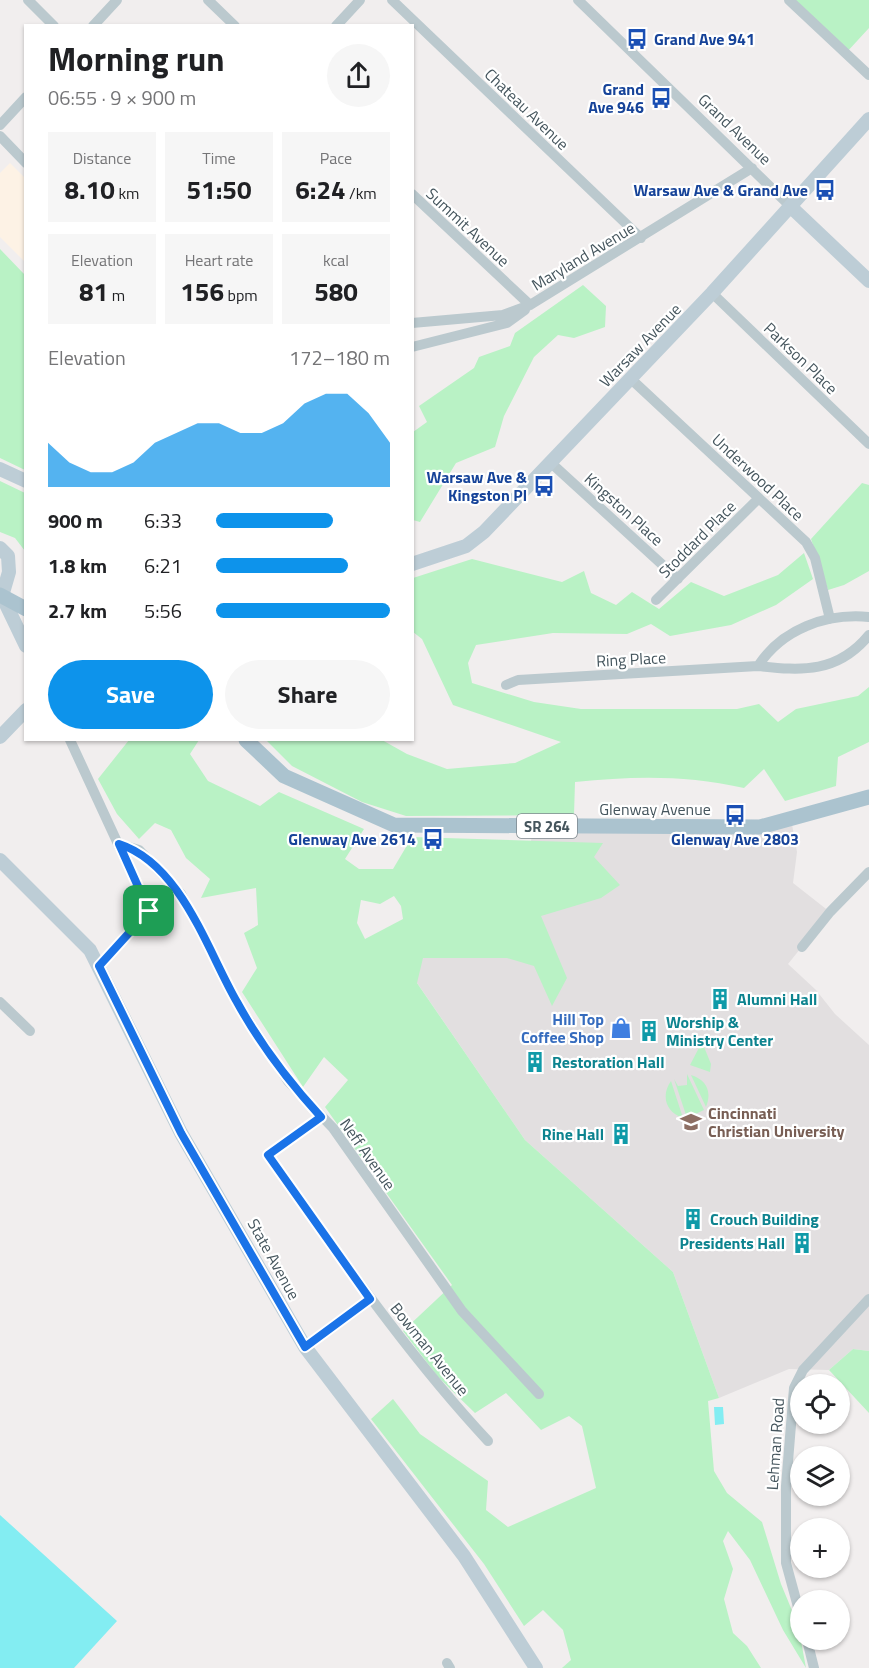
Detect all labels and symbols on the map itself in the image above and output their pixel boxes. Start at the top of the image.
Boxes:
bus stop icon: Grand Ave 941 [625,27,649,51]
place label: Grand Ave 941 [654,27,755,51]
street label: Chateau Avenue [479,62,575,156]
place label: Grand Ave 946 [588,77,644,119]
bus stop icon: Grand Ave 946 [649,86,673,110]
street label: Grand Avenue [693,88,777,170]
place label: Warsaw Ave & Grand Ave [634,178,808,202]
bus stop icon: Warsaw Ave & Grand Ave [813,178,837,202]
street label: Summit Avenue [421,182,515,272]
street label: Maryland Avenue [527,216,639,296]
street label: Warsaw Avenue [594,298,686,392]
street label: Parkson Place [759,316,843,400]
street label: Underwood Place [707,428,809,526]
place label: Warsaw Ave & Kingston Pl [427,465,528,507]
street label: Kingston Place [579,467,669,551]
bus stop icon: Warsaw Ave & Kingston Pl [532,474,556,498]
street label: Stoddard Place [653,495,741,583]
street label: Ring Place [595,645,667,673]
street label: Glenway Avenue [599,797,711,821]
bus stop icon: Glenway Ave 2803 [723,803,747,827]
road number: SR 264 [517,814,577,838]
place label: Glenway Ave 2614 [288,827,416,851]
bus stop icon: Glenway Ave 2614 [421,827,445,851]
place label: Glenway Ave 2803 [671,827,799,851]
pin [123,885,174,936]
building icon: Alumni Hall [708,987,732,1011]
place label: Alumni Hall [737,987,817,1011]
place label: Hill Top Coffee Shop [521,1007,604,1049]
place label: Worship & Ministry Center [666,1010,773,1052]
shop icon: Hill Top Coffee Shop [609,1016,633,1040]
building icon: Worship & Ministry Center [637,1019,661,1043]
building icon: Restoration Hall [523,1050,547,1074]
place label: Restoration Hall [552,1050,664,1074]
place label: Cincinnati Christian University [708,1101,845,1143]
school or university icon: Cincinnati Christian University [679,1110,703,1134]
street label: Neff Avenue [334,1113,402,1195]
place label: Rine Hall [542,1122,604,1146]
building icon: Rine Hall [609,1122,633,1146]
building icon: Crouch Building [681,1207,705,1231]
place label: Crouch Building [710,1207,819,1231]
street label: State Avenue [242,1214,306,1304]
place label: Presidents Hall [679,1231,785,1255]
building icon: Presidents Hall [790,1231,814,1255]
street label: Bowman Avenue [385,1297,475,1401]
street label: Lehman Road [760,1397,790,1491]

